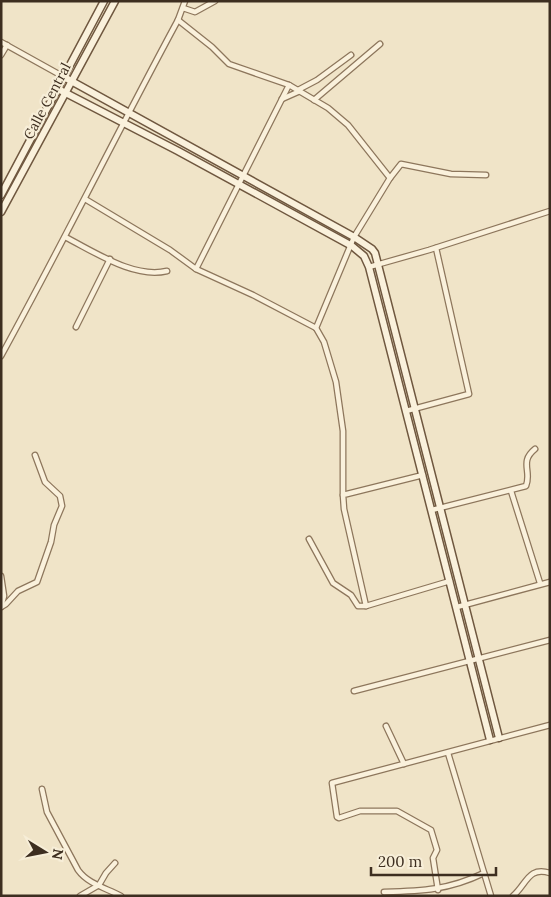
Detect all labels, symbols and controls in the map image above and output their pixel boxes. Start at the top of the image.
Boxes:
street label: Calle Central [19,59,75,142]
north arrow [20,827,70,877]
scale bar [371,844,496,876]
text: N [48,847,68,861]
text: 200 m [378,852,422,871]

